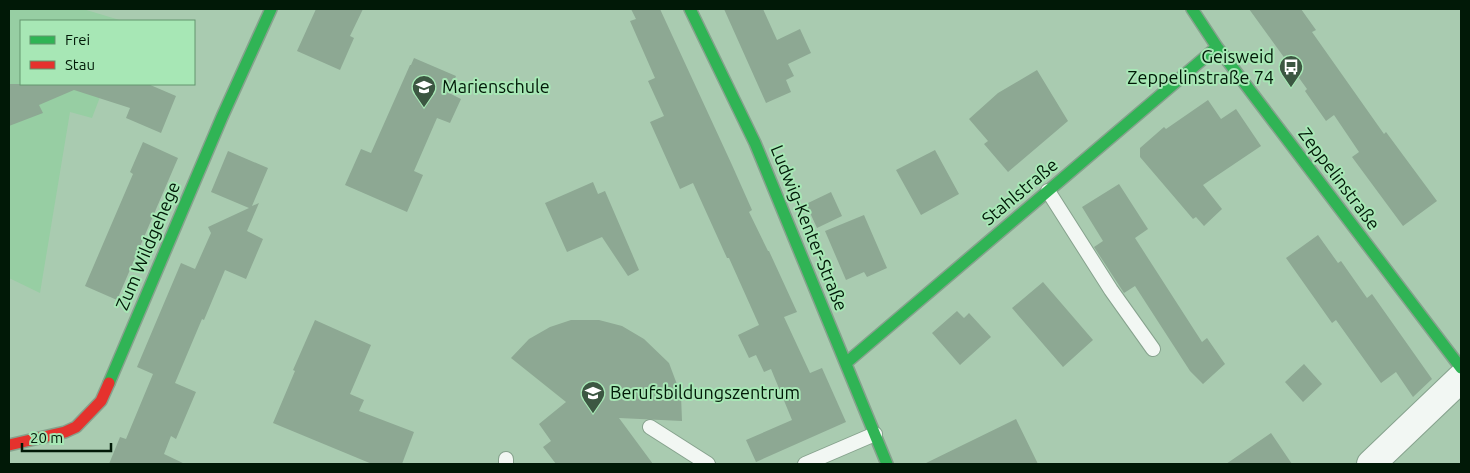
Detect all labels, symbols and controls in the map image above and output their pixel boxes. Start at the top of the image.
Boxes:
legend [20,20,195,85]
text: Frei [65,31,90,48]
place label: Geisweid Zeppelinstraße 74 [1127,46,1274,87]
bus stop icon: Geisweid Zeppelinstraße 74 [1278,54,1304,88]
text: Stau [65,56,95,73]
school or university icon: Marienschule [411,74,437,108]
place label: Marienschule [442,76,550,96]
street label: Zeppelinstraße [1295,124,1385,233]
street label: Ludwig-Kenter-Straße [768,142,852,313]
street label: Stahlstraße [978,154,1061,229]
street label: Zum Wildgehege [111,178,183,313]
school or university icon: Berufsbildungszentrum [580,380,606,414]
place label: Berufsbildungszentrum [610,382,800,402]
scale bar [22,420,111,452]
text: 20 m [30,429,63,446]

